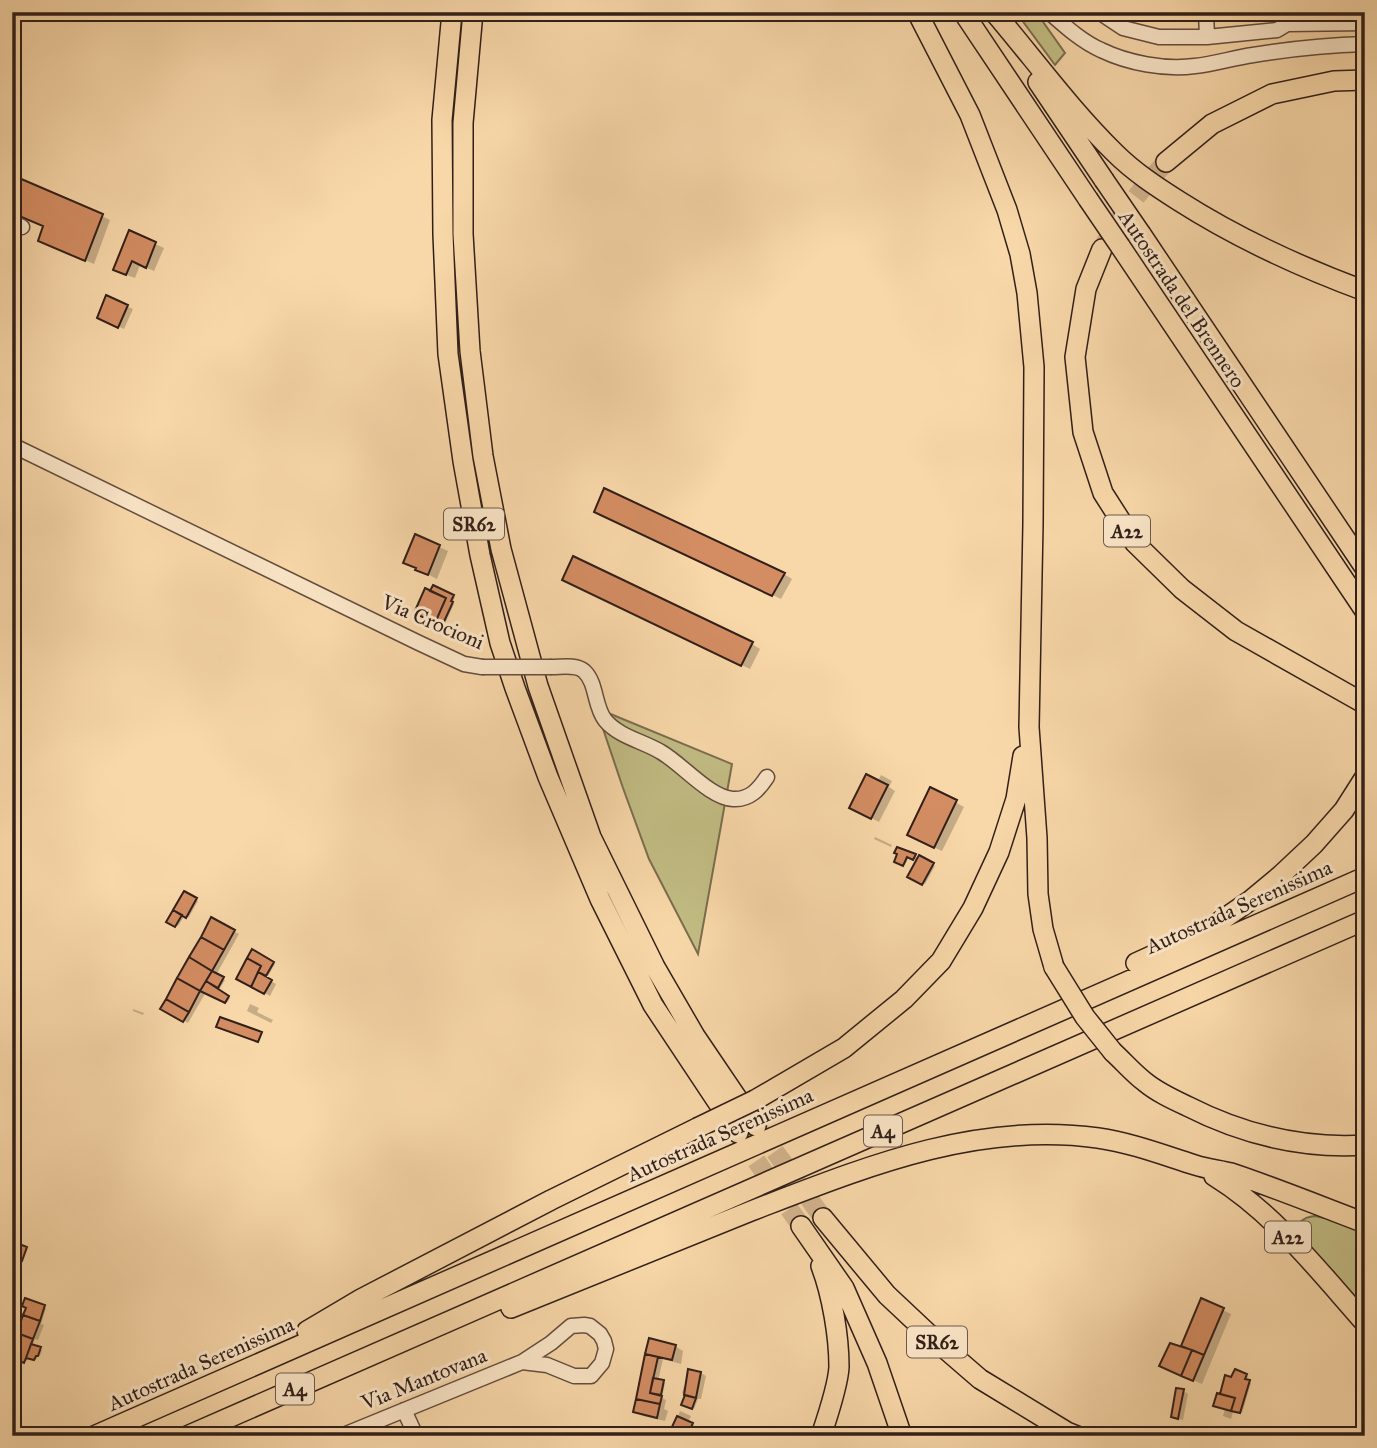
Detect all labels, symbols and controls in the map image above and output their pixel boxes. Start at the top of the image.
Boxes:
street label: Autostrada del Brennero [1112,204,1251,393]
road number: SR62 [444,509,504,540]
road number: A22 [1104,516,1150,546]
street label: Via Crocioni [377,588,488,655]
street label: Autostrada Serenissima [1141,854,1336,960]
street label: Autostrada Serenissima [622,1082,817,1188]
road number: A4 [864,1116,902,1147]
road number: A22 [1265,1222,1311,1252]
street label: Autostrada Serenissima [103,1311,298,1417]
road number: SR62 [907,1326,967,1358]
street label: Via Mantovana [357,1342,490,1416]
road number: A4 [276,1373,314,1404]

